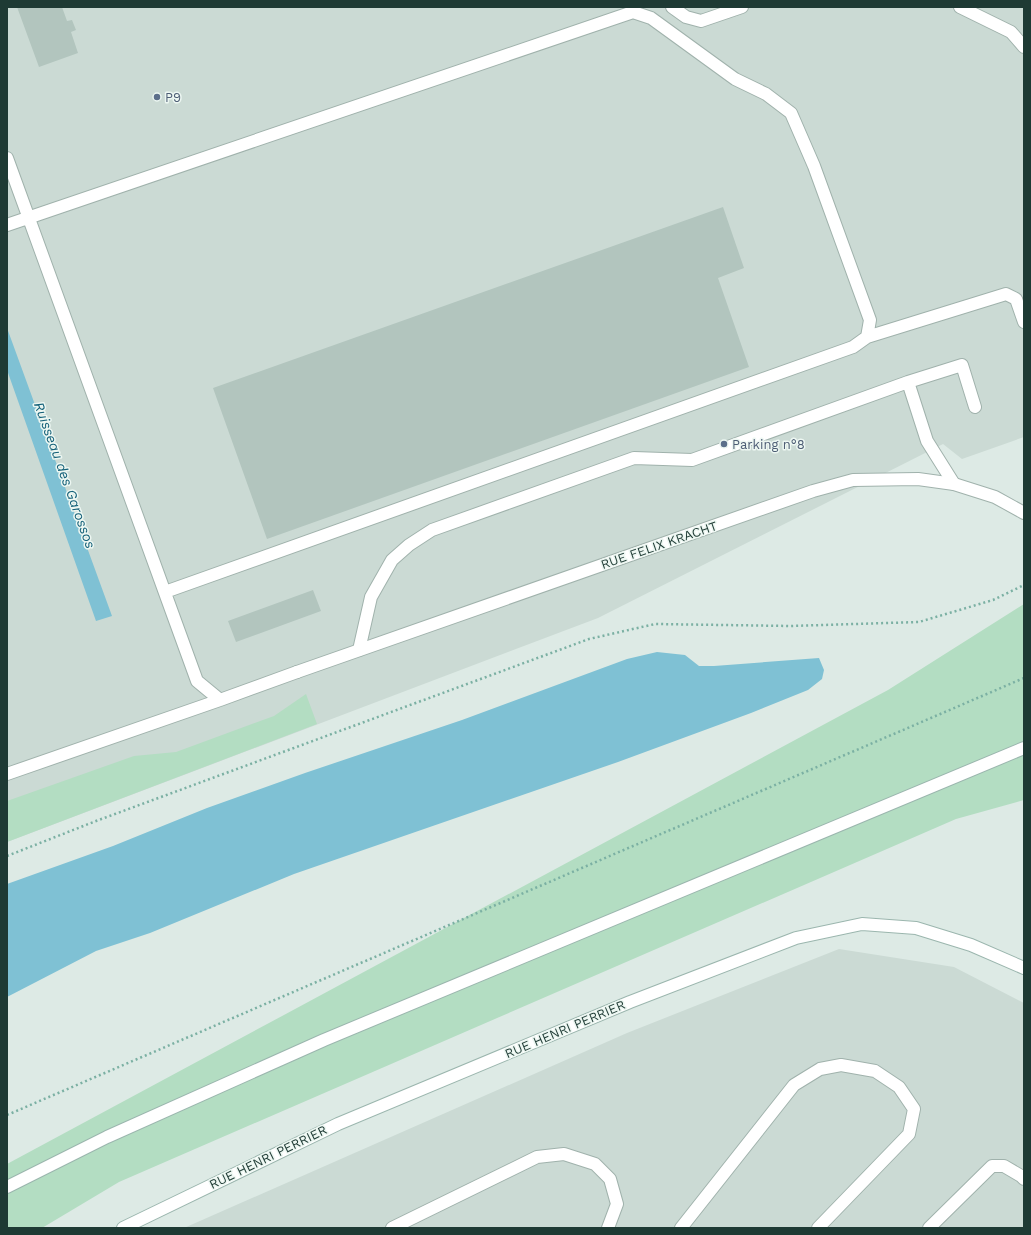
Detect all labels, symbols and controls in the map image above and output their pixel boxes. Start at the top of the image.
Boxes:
place label: P9 [165,90,181,105]
marker: P9 [152,92,162,102]
water label: Ruisseau des Garossos [31,400,99,550]
place label: Parking n°8 [732,437,805,452]
marker: Parking n°8 [719,439,729,449]
street label: RUE FELIX KRACHT [599,518,719,572]
street label: RUE HENRI PERRIER [503,997,628,1061]
street label: RUE HENRI PERRIER [207,1122,330,1192]

